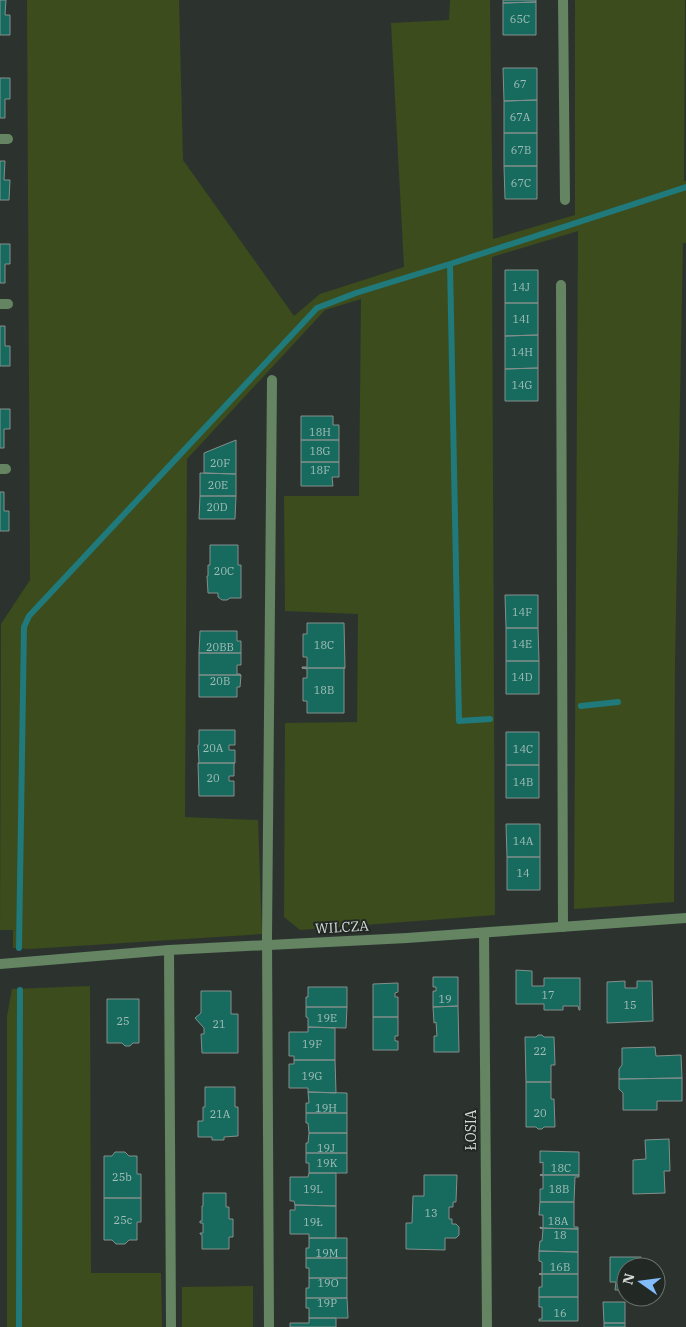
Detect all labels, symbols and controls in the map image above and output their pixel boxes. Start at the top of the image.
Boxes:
house number: 65C [510,12,530,26]
house number: 67 [513,77,527,91]
house number: 67A [510,110,531,124]
house number: 67B [511,143,531,157]
house number: 67C [511,176,531,190]
house number: 14J [512,280,530,294]
house number: 14I [512,312,530,326]
house number: 14H [511,345,533,359]
house number: 14G [511,378,533,392]
house number: 18H [309,425,331,439]
house number: 18G [309,444,331,458]
house number: 20F [210,456,230,470]
house number: 18F [310,463,330,477]
house number: 20E [208,478,228,492]
house number: 20D [207,500,228,514]
house number: 20C [214,564,234,578]
house number: 14F [512,605,532,619]
house number: 14E [512,637,532,651]
house number: 18C [314,638,334,652]
house number: 20BB [206,640,234,654]
house number: 14D [512,670,533,684]
house number: 20B [210,674,230,688]
house number: 18B [314,683,334,697]
house number: 20A [203,741,224,755]
house number: 14C [513,742,533,756]
house number: 20 [206,771,220,785]
house number: 14B [513,775,533,789]
house number: 14A [513,834,534,848]
house number: 14 [516,866,530,880]
street label: WILCZA [315,917,370,937]
house number: 17 [541,988,555,1002]
house number: 19 [438,992,452,1006]
house number: 15 [623,998,637,1012]
house number: 19E [317,1011,337,1025]
house number: 25 [116,1014,130,1028]
house number: 21 [212,1017,226,1031]
house number: 19F [302,1037,322,1051]
house number: 22 [533,1044,547,1058]
house number: 19G [301,1069,323,1083]
house number: 19H [315,1101,337,1115]
house number: 20 [533,1106,547,1120]
house number: 21A [210,1107,231,1121]
street label: ŁOSIA [462,1109,480,1150]
house number: 19J [317,1141,335,1155]
house number: 19K [317,1156,338,1170]
house number: 18C [551,1161,571,1175]
house number: 25b [112,1170,132,1184]
house number: 19L [303,1182,323,1196]
house number: 18B [549,1182,569,1196]
house number: 13 [424,1206,438,1220]
house number: 25c [114,1213,133,1227]
house number: 18A [548,1214,569,1228]
house number: 19Ł [303,1215,323,1229]
house number: 18 [553,1228,567,1242]
house number: 19M [316,1246,338,1260]
north arrow [616,1257,666,1307]
house number: 16B [550,1260,570,1274]
text: N [618,1271,638,1286]
house number: 19O [317,1276,339,1290]
house number: 19P [317,1296,337,1310]
house number: 16 [553,1306,567,1320]

